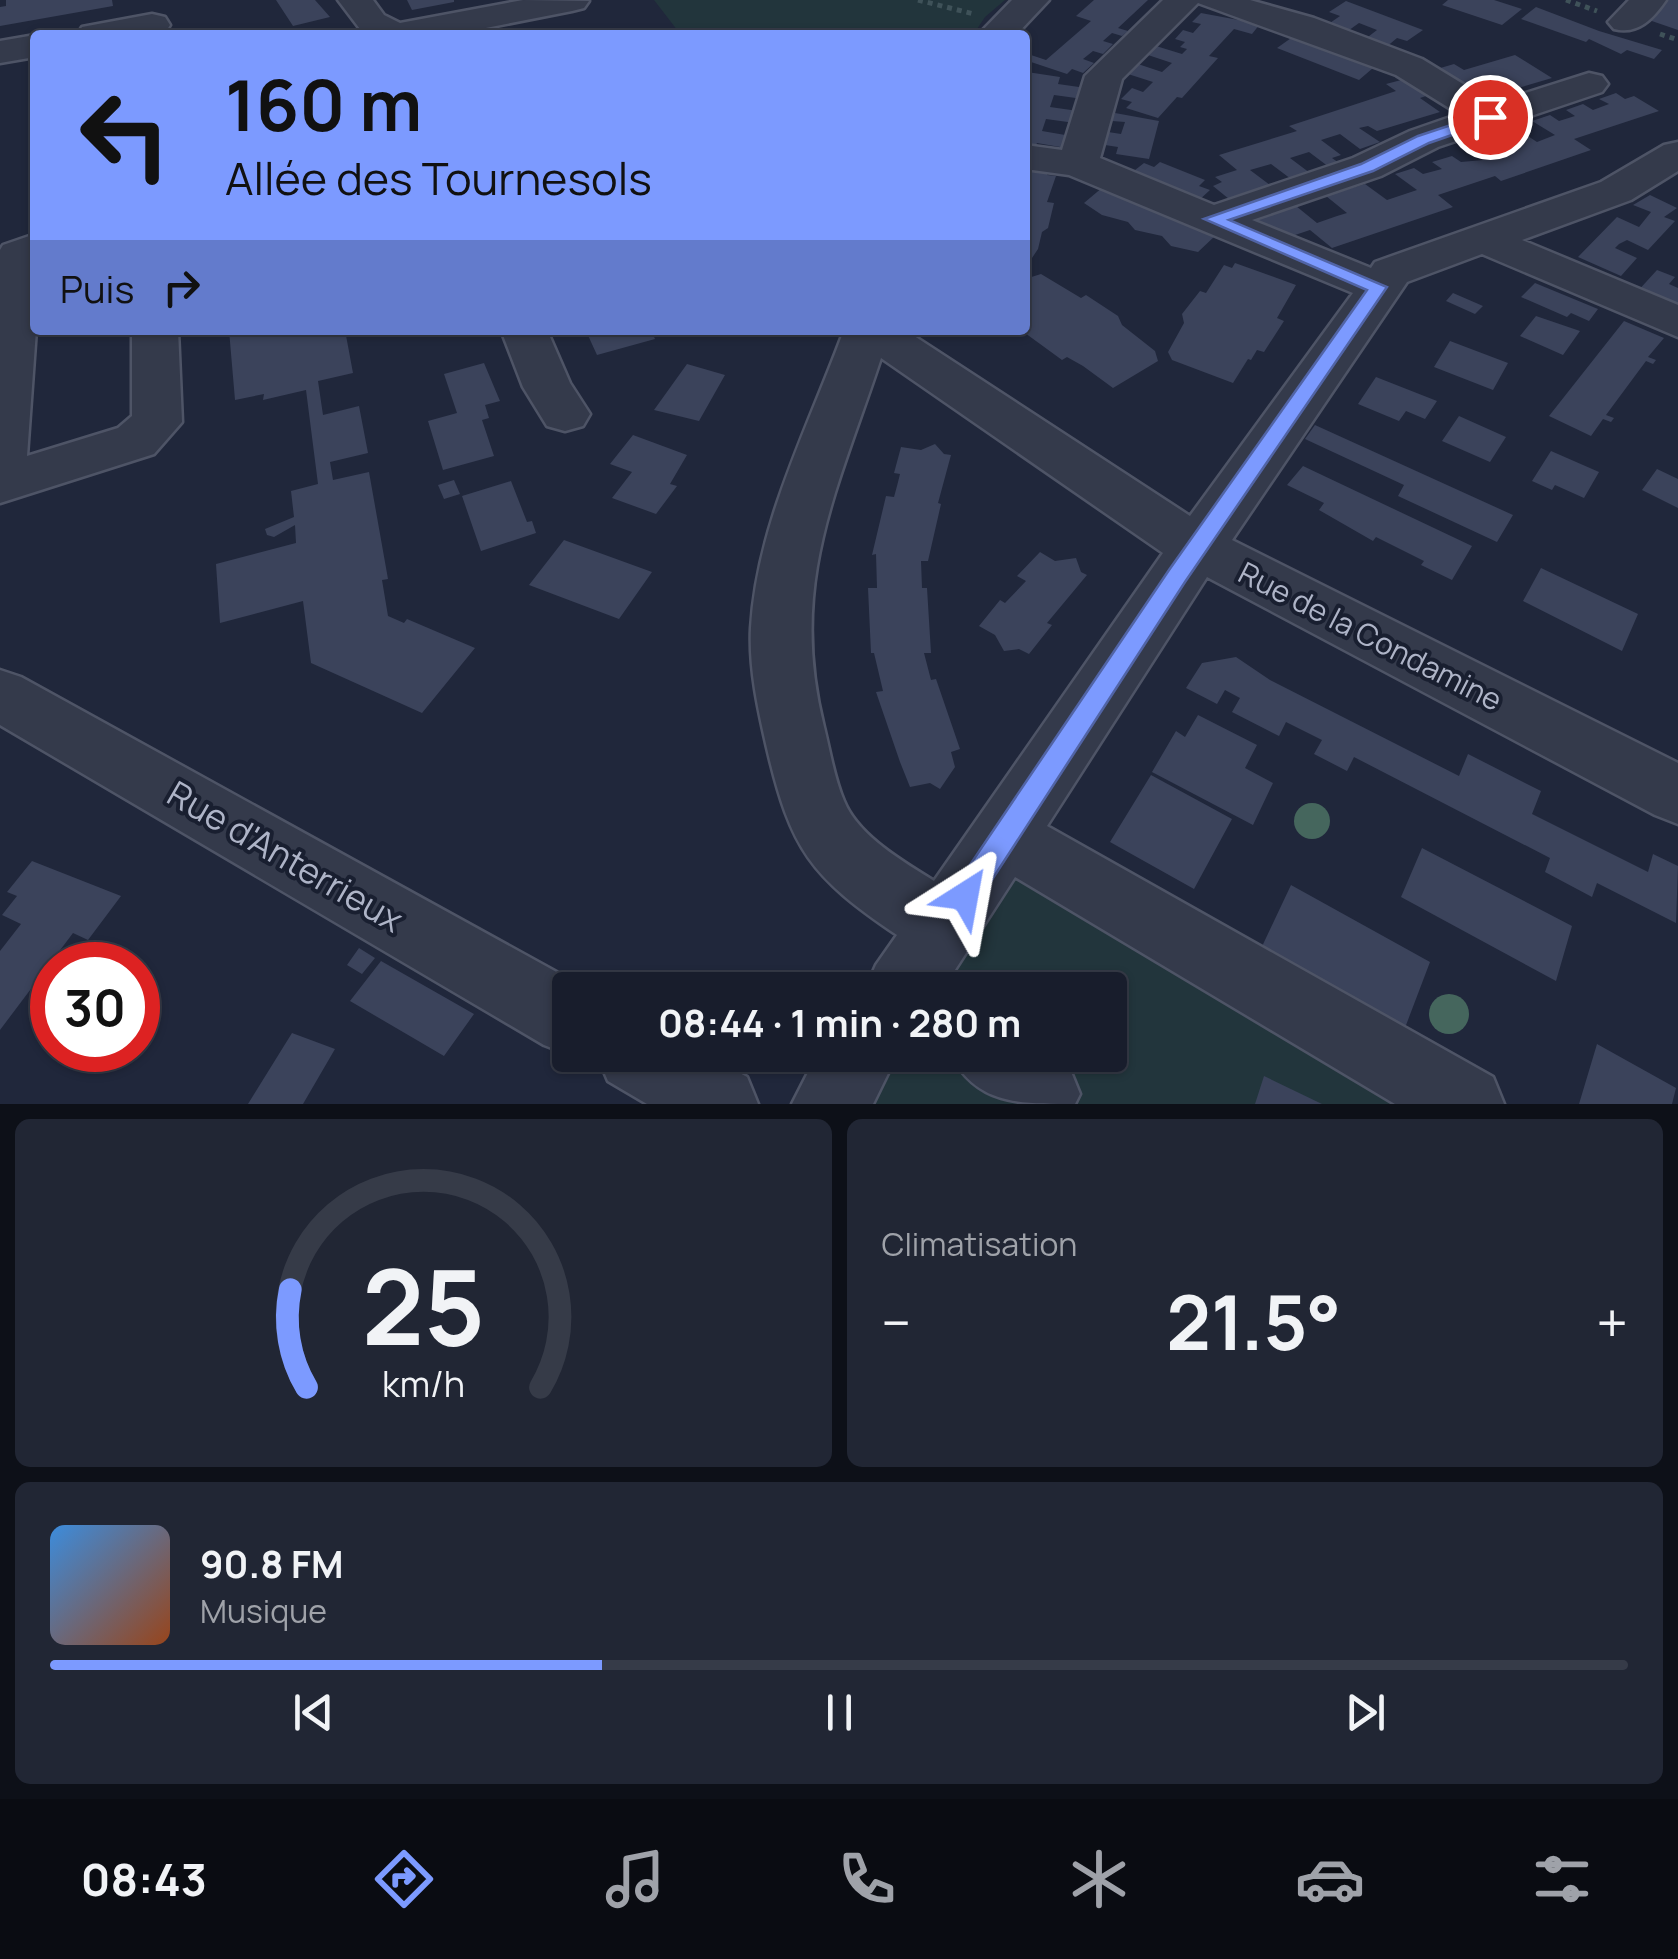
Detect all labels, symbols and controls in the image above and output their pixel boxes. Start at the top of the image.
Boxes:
text: 160 m [225,56,422,152]
icon: left [60,70,190,200]
pin [1448,75,1533,160]
icon: arrive [1463,90,1518,145]
text: Allée des Tournesols [225,147,652,209]
icon: right [154,260,209,315]
text: Puis [60,262,134,314]
street label: Rue de la Condamine [1232,551,1509,720]
street label: Rue d'Anterrieux [159,769,412,943]
position arrow [913,844,1017,948]
speed limit sign: 30 [30,942,160,1072]
text: 08:44 · 1 min · 280 m [658,996,1021,1048]
text: Climatisation [882,1222,1077,1266]
text: 25 [362,1234,485,1376]
text: 21.5° [1166,1270,1341,1373]
text: − [882,1284,911,1360]
text: + [1596,1284,1628,1360]
text: km/h [382,1359,465,1408]
text: 90.8 FM [200,1537,343,1589]
text: Musique [200,1589,327,1633]
icon: previous [286,1685,341,1740]
icon: pause [812,1685,867,1740]
icon: next [1338,1685,1393,1740]
icon: directions [369,1844,439,1914]
icon: music [600,1844,670,1914]
icon: phone [832,1844,902,1914]
icon: climate [1064,1844,1134,1914]
icon: car [1295,1844,1365,1914]
icon: filters [1527,1844,1597,1914]
text: 08:43 [81,1848,207,1910]

